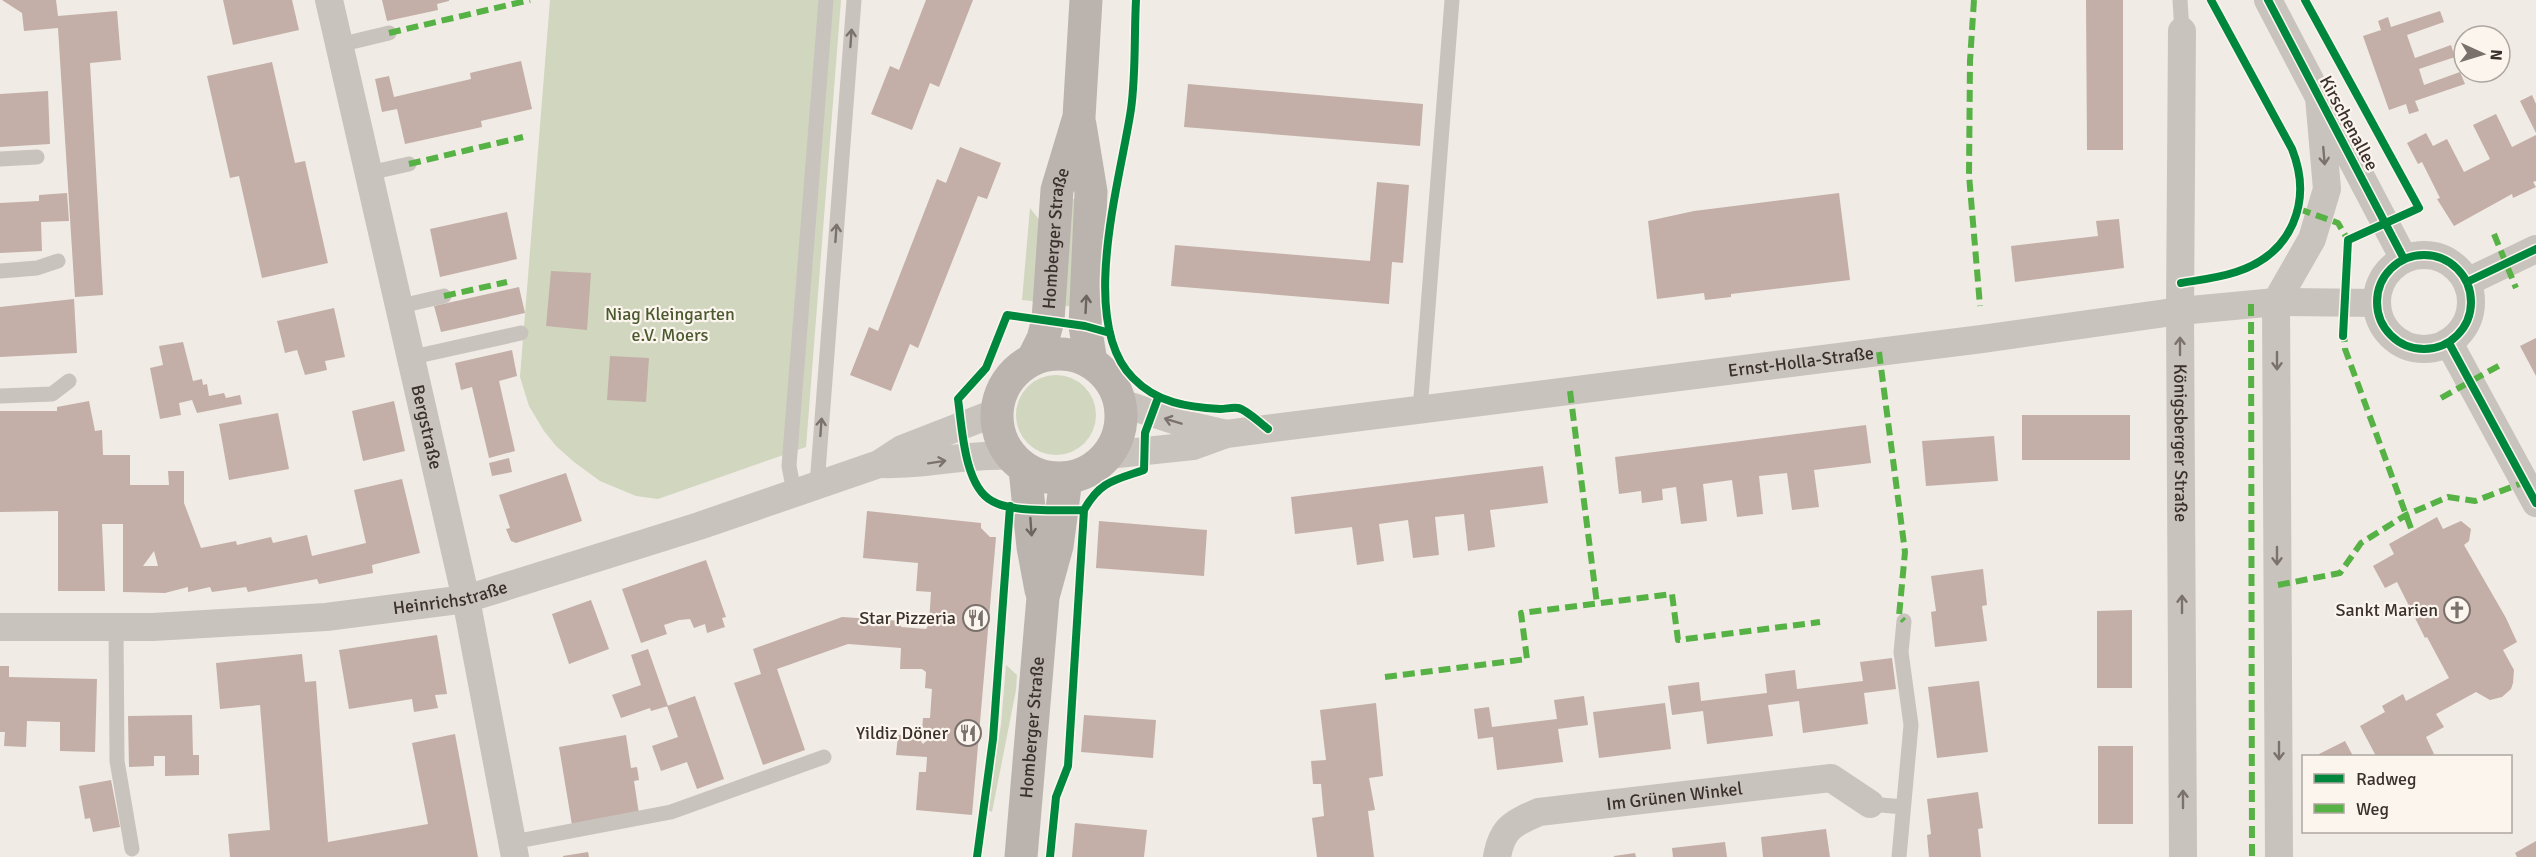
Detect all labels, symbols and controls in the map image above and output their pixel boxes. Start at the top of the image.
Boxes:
north arrow [2452,24,2512,84]
one-way arrow [846,29,857,49]
text: N [2486,49,2506,61]
street label: Kirschenallee [2315,72,2383,174]
one-way arrow [2319,145,2330,165]
street label: Homberger Straße [1038,165,1074,310]
one-way arrow [831,223,842,243]
one-way arrow [1081,295,1092,315]
park label: Niag Kleingarten e.V. Moers [605,303,735,346]
one-way arrow [2174,336,2186,356]
street label: Ernst-Holla-Straße [1727,342,1875,382]
one-way arrow [2271,350,2283,370]
street label: Königsberger Straße [2169,364,2192,522]
street label: Bergstraße [406,383,447,471]
one-way arrow [1164,414,1183,425]
one-way arrow [816,418,827,438]
one-way arrow [926,456,946,467]
one-way arrow [1026,517,1037,537]
one-way arrow [2271,545,2283,565]
street label: Heinrichstraße [392,576,510,619]
one-way arrow [2176,594,2188,614]
church icon: Sankt Marien [2442,595,2472,625]
place label: Sankt Marien [2335,599,2438,621]
restaurant icon: Star Pizzeria [961,603,991,633]
place label: Star Pizzeria [859,607,956,629]
street label: Homberger Straße [1015,656,1049,799]
restaurant icon: Yildiz Döner [953,718,983,748]
place label: Yildiz Döner [856,722,948,744]
one-way arrow [2273,740,2285,760]
legend [2302,755,2512,833]
text: Radweg [2356,768,2417,790]
street label: Im Grünen Winkel [1605,777,1744,815]
one-way arrow [2177,789,2189,809]
text: Weg [2356,798,2389,820]

